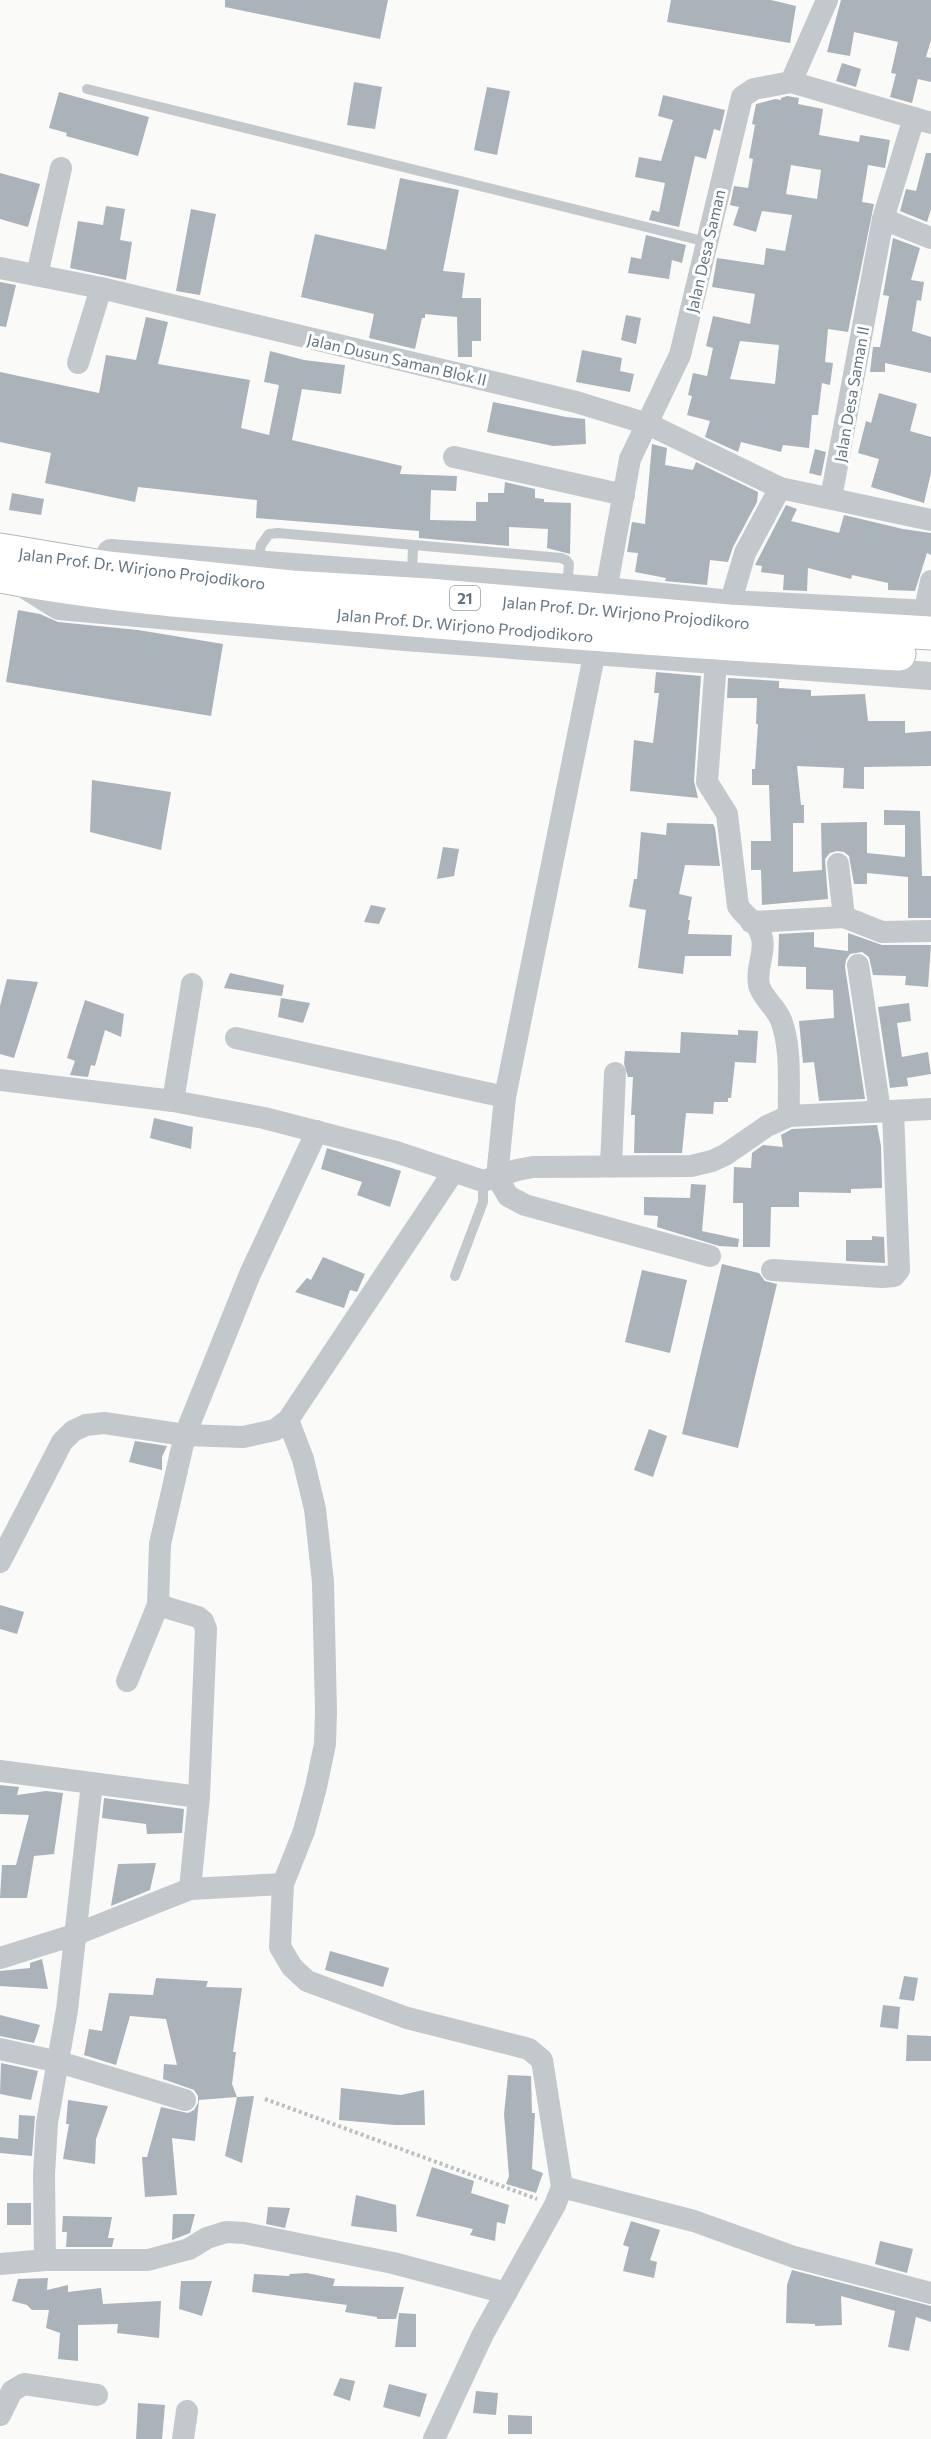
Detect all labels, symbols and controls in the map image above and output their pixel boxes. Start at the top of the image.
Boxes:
street label: Jalan Desa Saman [682,188,728,314]
street label: Jalan Desa Saman II [830,324,872,464]
street label: Jalan Dusun Saman Blok II [305,329,489,389]
street label: Jalan Prof. Dr. Wirjono Projodikoro [18,543,266,593]
road number: 21 [450,586,480,610]
street label: Jalan Prof. Dr. Wirjono Projodikoro [501,592,751,632]
street label: Jalan Prof. Dr. Wirjono Prodjodikoro [336,604,594,646]

